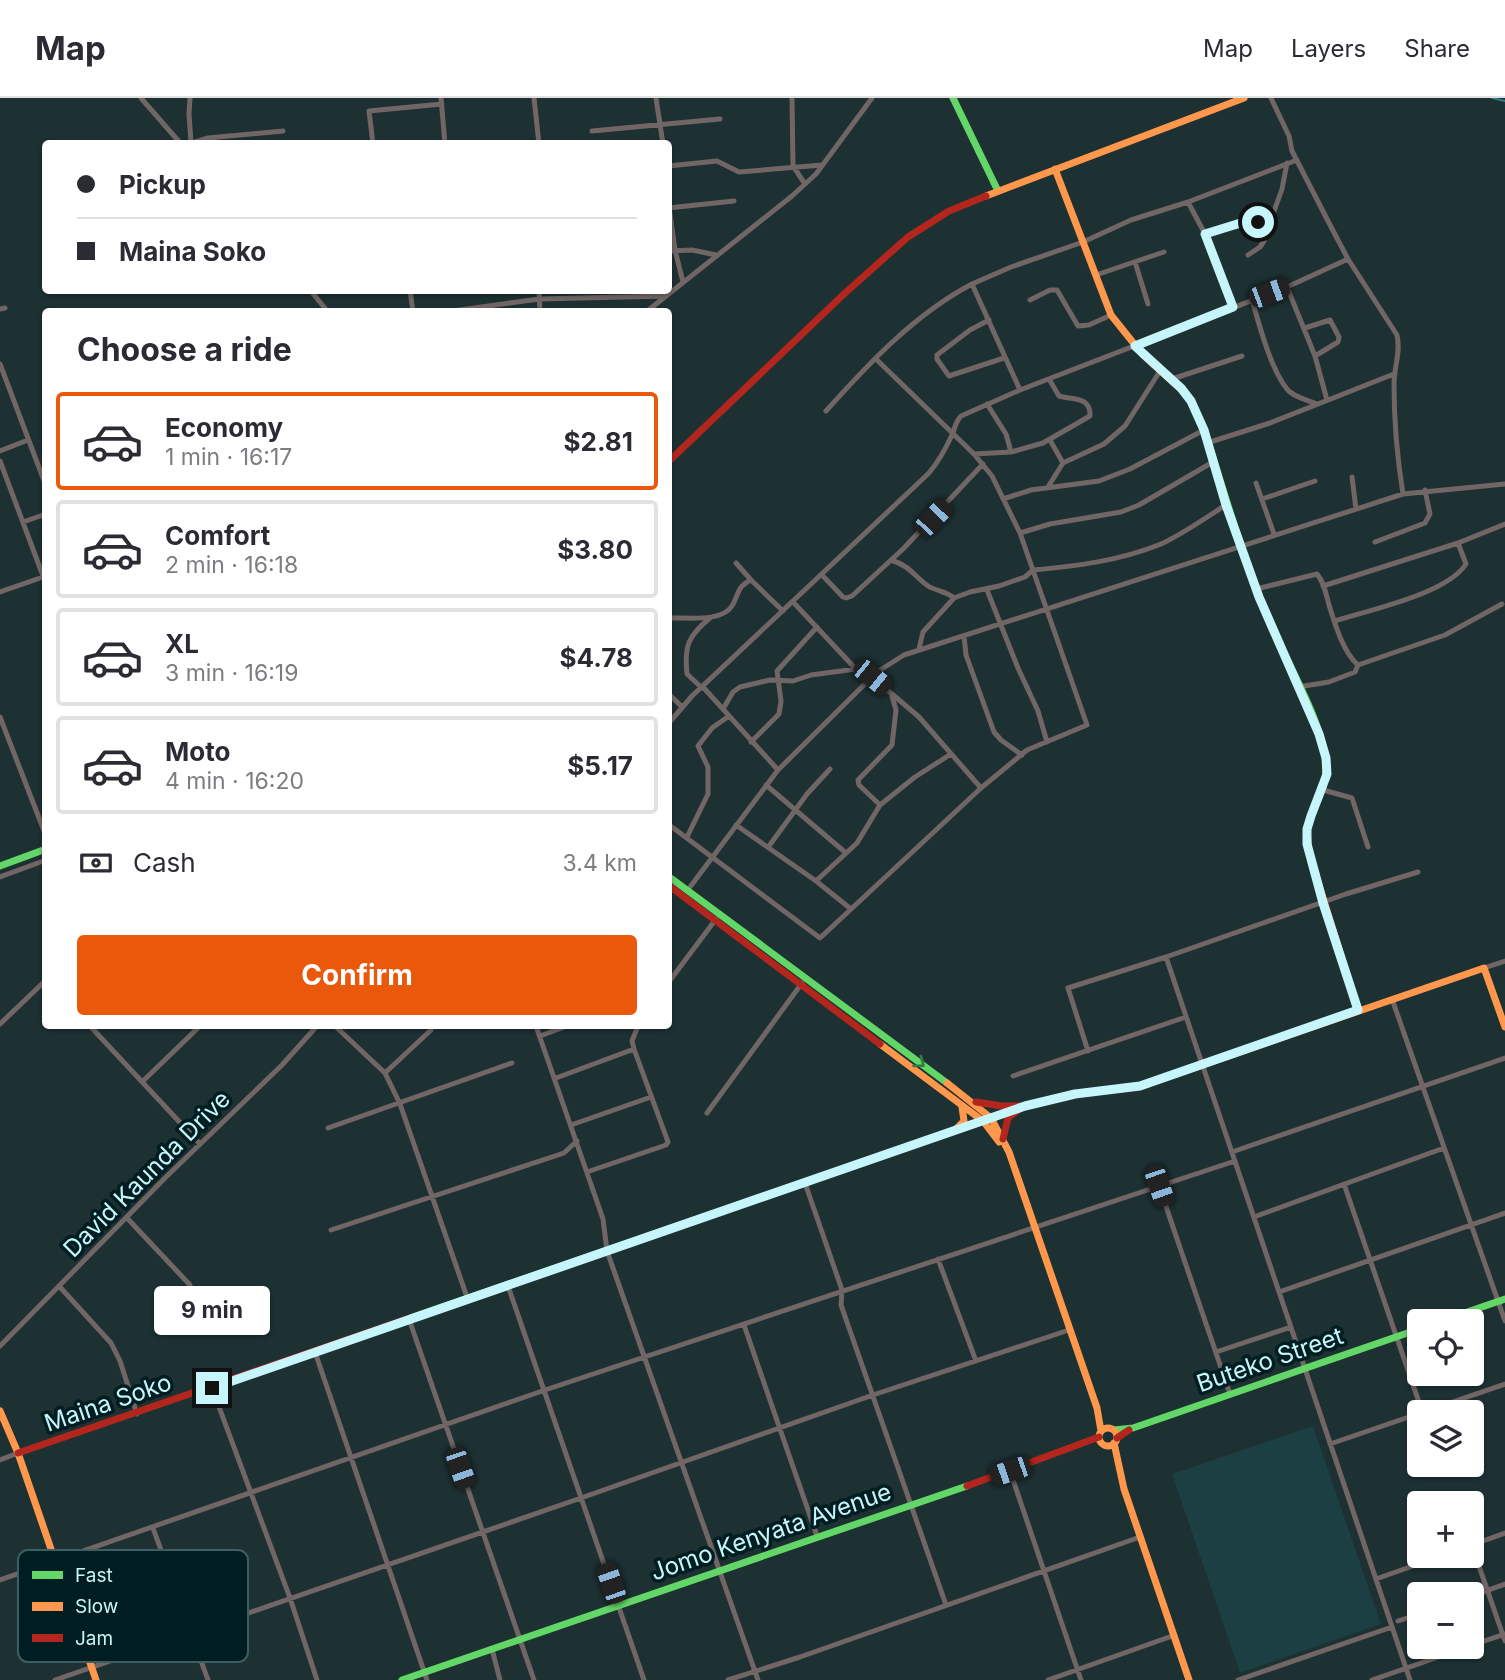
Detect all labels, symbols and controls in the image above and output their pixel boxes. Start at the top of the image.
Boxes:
text: Map [35,28,106,68]
text: Map [1203,34,1253,63]
text: Layers [1291,34,1366,63]
text: Share [1404,34,1470,63]
text: Pickup [119,169,206,200]
route start [1242,206,1274,238]
text: Maina Soko [119,236,266,267]
car [1246,276,1293,310]
text: Choose a ride [77,330,292,369]
icon: car [81,410,144,473]
text: Economy [165,412,283,443]
text: $2.81 [564,426,633,457]
text: 1 min · 16:17 [165,443,292,471]
car [911,496,956,540]
icon: car [81,518,144,581]
text: Comfort [165,520,270,551]
text: $3.80 [557,534,633,565]
text: 2 min · 16:18 [165,551,298,579]
icon: car [81,626,144,689]
text: XL [165,628,199,659]
text: $4.78 [560,642,633,673]
car [850,656,895,698]
text: 3 min · 16:19 [165,659,298,687]
icon: car [81,734,144,797]
text: Moto [165,736,230,767]
text: $5.17 [567,750,633,781]
text: 4 min · 16:20 [165,767,304,795]
icon: cash [77,844,115,882]
text: Cash [133,847,196,878]
text: 3.4 km [563,849,637,877]
button: Confirm [77,935,637,1015]
one-way arrow [912,1054,925,1067]
street label: David Kaunda Drive [57,1084,236,1263]
car [1143,1163,1176,1209]
callout: 9 min [154,1286,270,1336]
text: 9 min [181,1296,243,1324]
map controls [1407,1309,1484,1659]
button: locate [1407,1309,1484,1386]
street label: Buteko Street [1193,1321,1347,1398]
street label: Maina Soko [41,1367,175,1438]
route end [196,1372,228,1404]
button: layers [1407,1400,1484,1477]
car [444,1445,477,1491]
car [987,1454,1034,1488]
street label: Jomo Kenyata Avenue [647,1477,895,1586]
button: + [1407,1491,1484,1568]
legend [18,1550,248,1662]
car [595,1560,628,1606]
text: Fast [75,1564,113,1587]
button: − [1407,1582,1484,1659]
text: Slow [75,1595,118,1618]
text: Jam [75,1627,113,1650]

